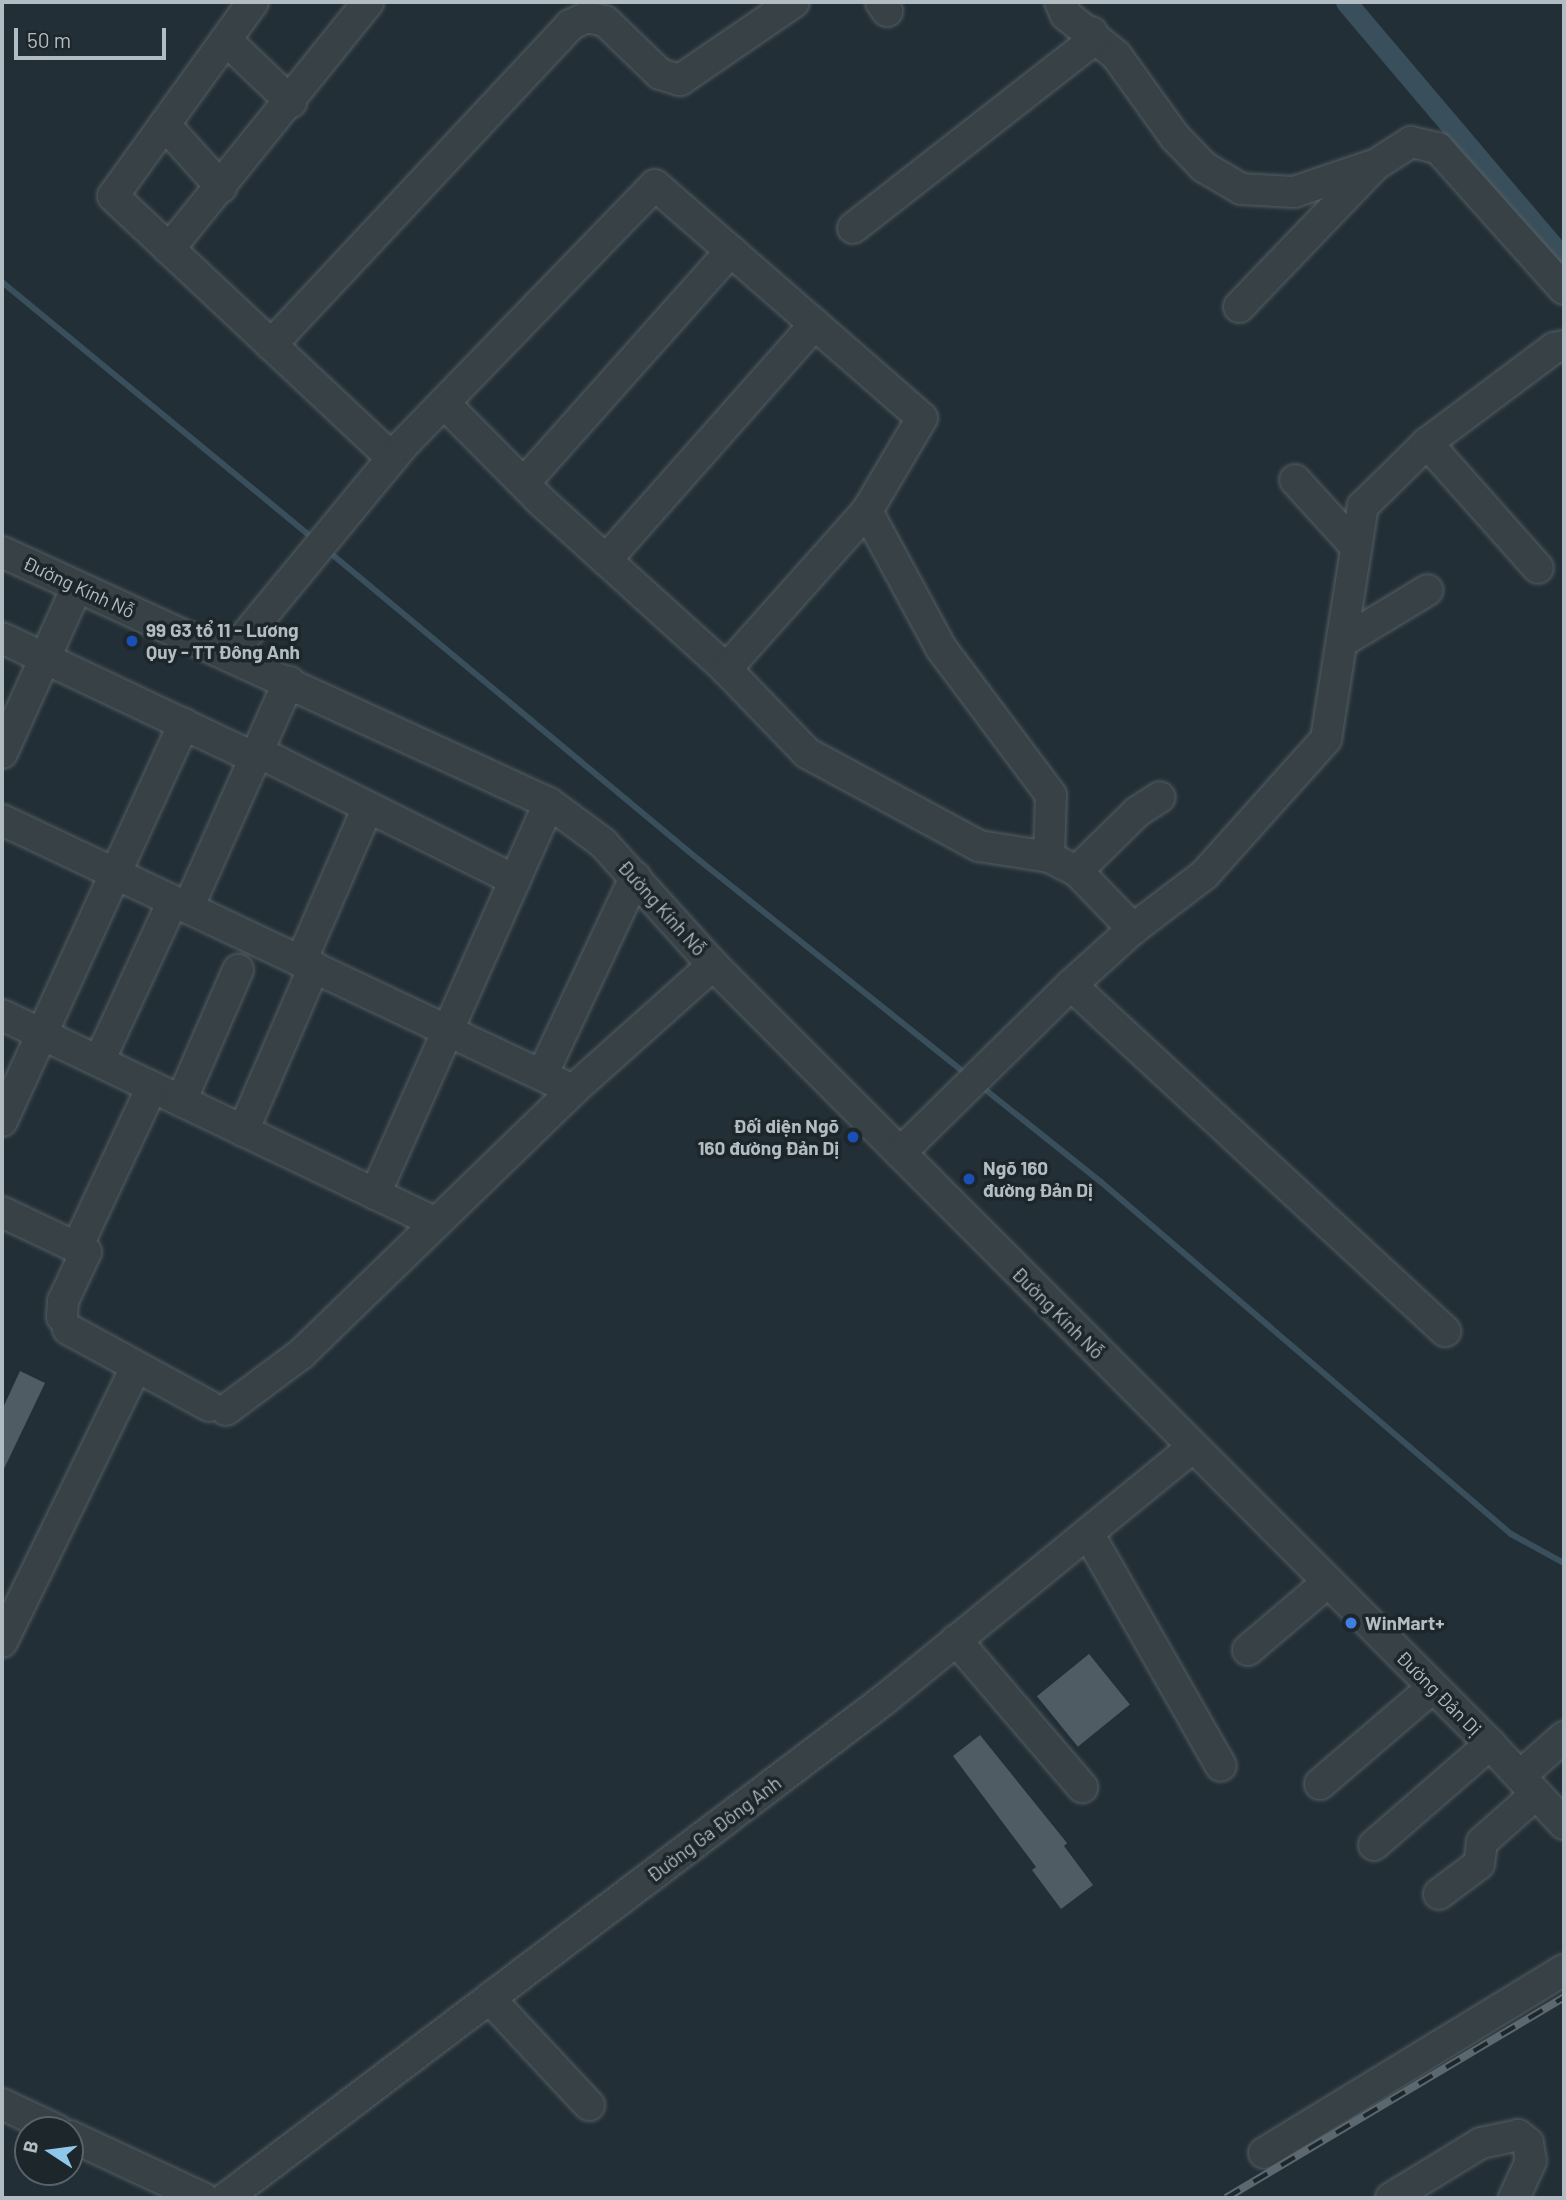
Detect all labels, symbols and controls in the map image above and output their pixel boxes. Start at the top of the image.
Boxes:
scale bar [18,14,170,58]
text: 50 m [27,27,71,52]
street label: Đường Kính Nỗ [20,551,138,623]
place label: 99 G3 tổ 11 - Lương Quy - TT Đông Anh [146,619,300,663]
marker: 99 G3 tổ 11 - Lương Quy - TT Đông Anh [124,633,140,649]
street label: Đường Kính Nỗ [613,856,711,960]
place label: Đối diện Ngõ 160 đường Đản Dị [698,1115,839,1159]
marker: Đối diện Ngõ 160 đường Đản Dị [845,1129,861,1145]
place label: Ngõ 160 đường Đản Dị [983,1157,1093,1201]
marker: Ngõ 160 đường Đản Dị [961,1171,977,1187]
street label: Đường Kính Nỗ [1007,1262,1109,1364]
place label: WinMart+ [1365,1612,1444,1634]
marker: WinMart+ [1343,1615,1359,1631]
street label: Đường Đản Dị [1392,1646,1486,1740]
street label: Đường Ga Đông Anh [643,1771,785,1887]
north arrow [14,2116,84,2186]
text: B [17,2138,43,2155]

